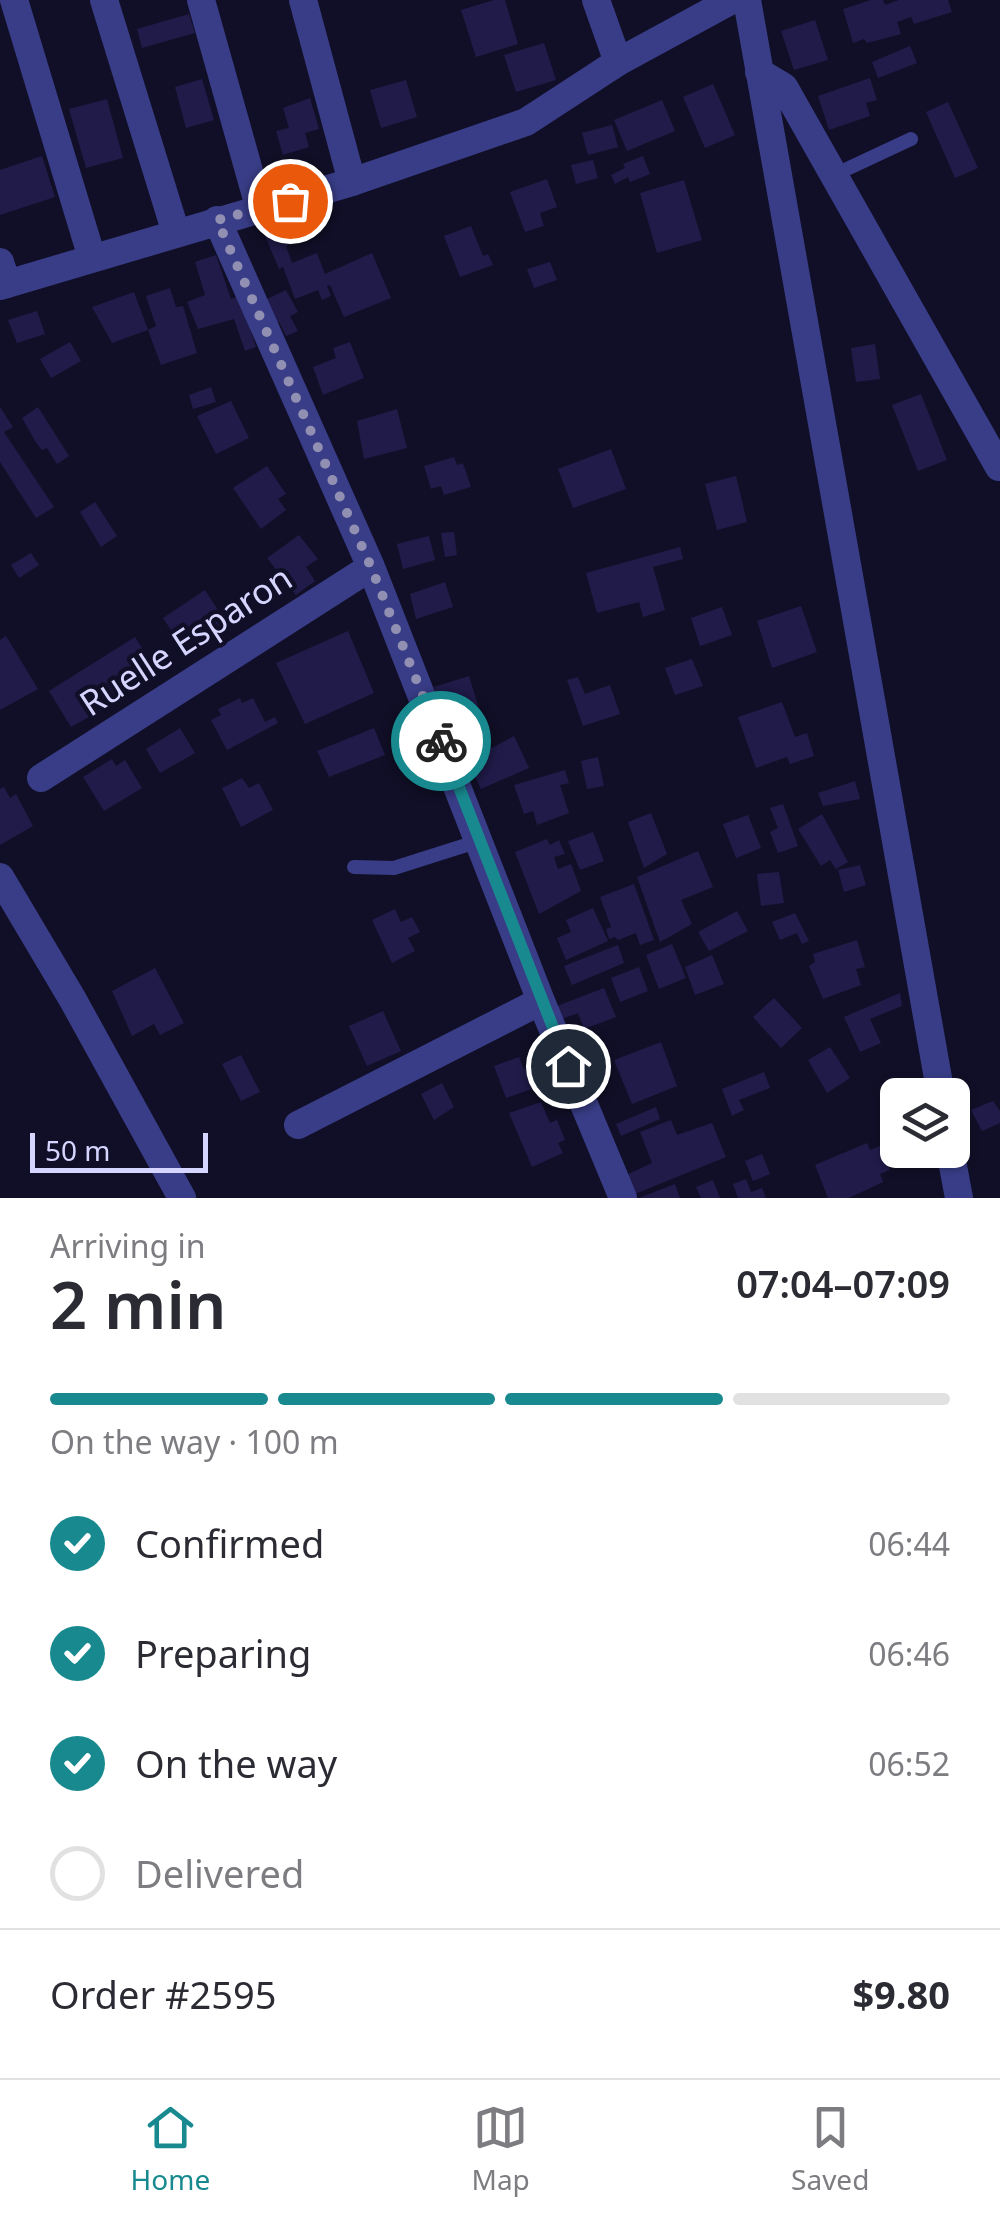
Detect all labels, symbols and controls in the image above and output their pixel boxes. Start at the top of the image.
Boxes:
pin [248,159,333,244]
icon: bag [263,174,318,229]
street label: Ruelle Esparon [70,554,300,726]
courier [391,691,491,791]
icon: bike [414,714,469,769]
pin [526,1024,611,1109]
icon: home [541,1039,596,1094]
map controls [880,1078,970,1168]
button: layers [880,1078,970,1168]
scale bar [30,1128,208,1172]
text: 50 m [45,1131,111,1169]
text: Arriving in [50,1224,205,1267]
text: 07:04–07:09 [736,1257,950,1309]
text: 2 min [50,1260,226,1348]
text: On the way · 100 m [50,1420,339,1463]
icon: check [50,1516,105,1571]
text: Confirmed [135,1517,324,1569]
text: 06:44 [868,1522,950,1565]
icon: check [50,1626,105,1681]
text: Preparing [135,1627,311,1679]
text: 06:46 [868,1632,950,1675]
icon: check [50,1736,105,1791]
text: On the way [135,1737,337,1789]
text: 06:52 [868,1742,950,1785]
text: Delivered [135,1847,304,1899]
text: Order #2595 [50,1968,276,2020]
text: $9.80 [852,1968,950,2020]
tab: Home [131,2100,210,2198]
tab: Map [472,2100,530,2198]
tab: Saved [791,2100,869,2198]

